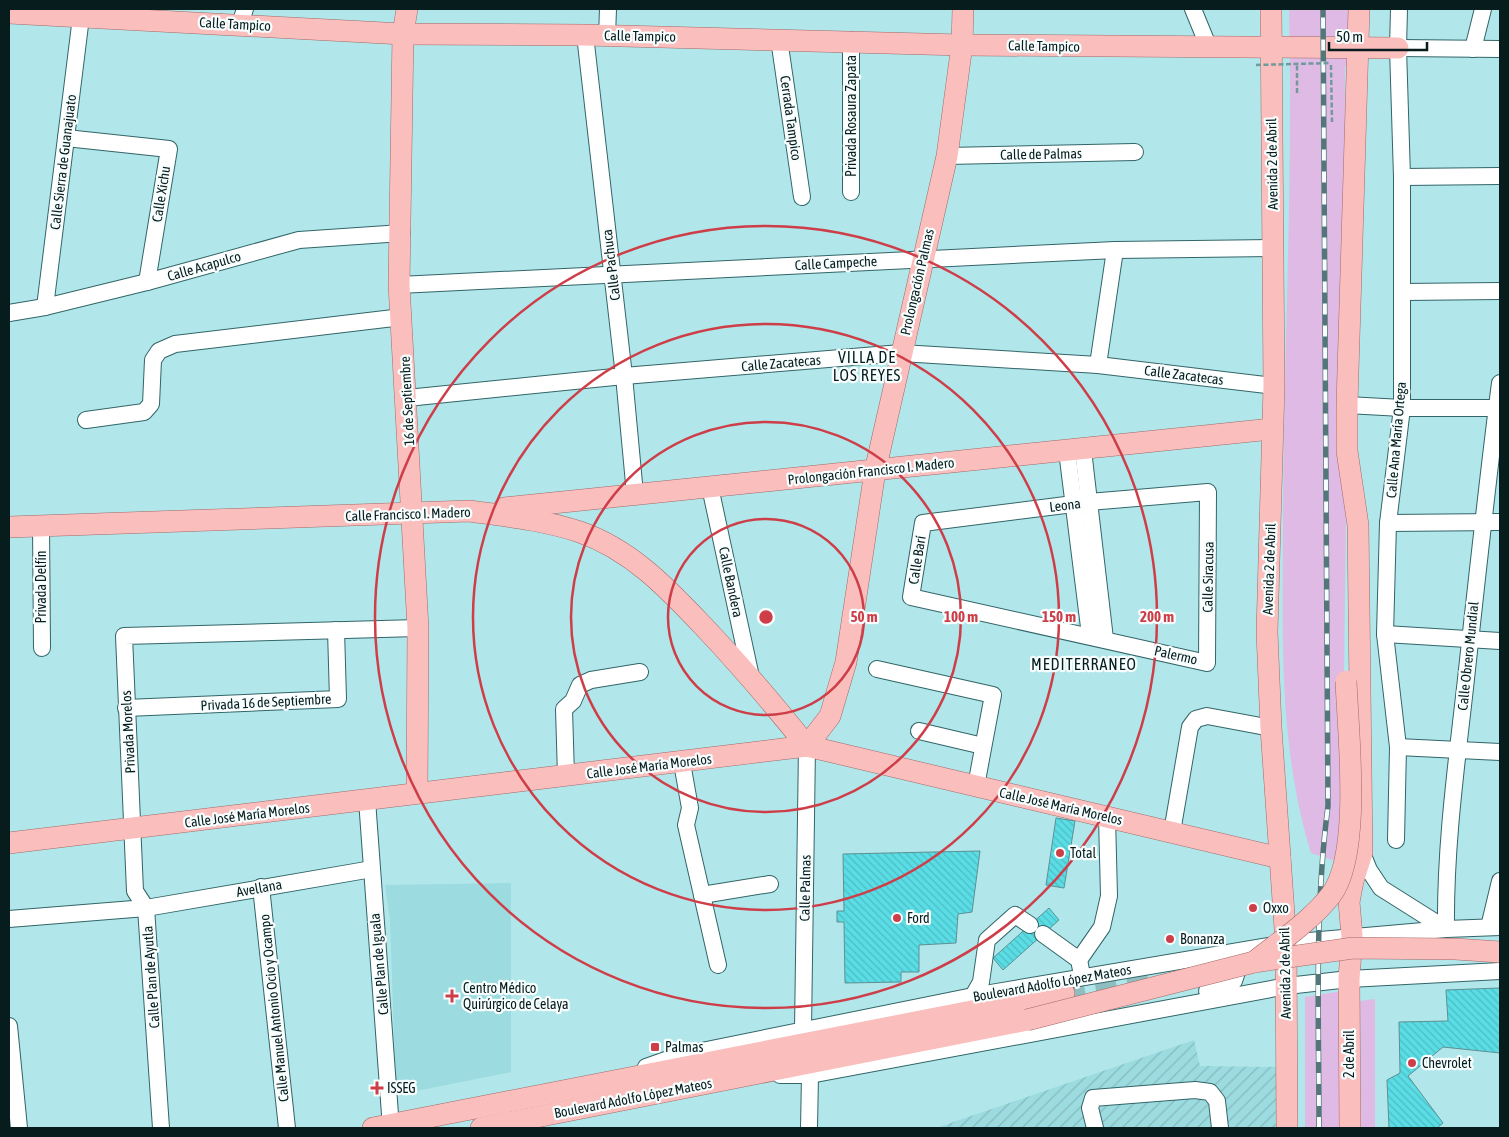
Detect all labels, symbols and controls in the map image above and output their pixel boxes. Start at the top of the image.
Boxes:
street label: Calle Tampico [199,14,271,34]
scale bar [1329,20,1426,52]
street label: Calle Tampico [604,27,676,45]
text: 50 m [1336,28,1363,45]
street label: Calle Tampico [1008,37,1080,55]
street label: Privada Rosaura Zapata [843,55,859,177]
street label: Cerrada Tampico [777,75,805,161]
street label: Calle Sierra de Guanajuato [47,93,79,231]
street label: Avenida 2 de Abril [1263,118,1281,210]
street label: Calle de Palmas [1000,145,1082,163]
street label: Calle Xichu [149,165,173,223]
street label: Prolongación Palmas [897,227,937,337]
street label: Calle Pachuca [599,228,623,302]
street label: Calle Acapulco [165,248,243,284]
street label: Calle Campeche [794,253,878,273]
district label: VILLA DE LOS REYES [833,348,901,384]
street label: Calle Zacatecas [741,352,821,374]
street label: 16 de Septiembre [397,356,417,446]
street label: Calle Zacatecas [1143,362,1225,388]
street label: Calle Ana María Ortega [1383,381,1409,499]
street label: Prolongación Francisco I. Madero [787,454,955,488]
street label: Leona [1048,495,1082,515]
street label: Calle Francisco I. Madero [345,504,471,524]
street label: Avenida 2 de Abril [1259,523,1279,615]
street label: Calle Barí [905,535,929,585]
street label: Calle Siracusa [1199,541,1217,613]
street label: Calle Bandera [716,545,746,619]
street label: Privada Delfín [33,550,49,624]
street label: Calle Obrero Mundial [1454,601,1482,711]
centre of rings [757,608,775,626]
text: 50 m [851,608,878,625]
text: 100 m [944,608,978,625]
text: 150 m [1042,608,1076,625]
text: 200 m [1140,608,1174,625]
street label: Palermo [1153,642,1199,668]
district label: MEDITERRANEO [1031,655,1137,673]
street label: Privada Morelos [118,690,138,774]
street label: Privada 16 de Septiembre [200,691,332,713]
street label: Calle José María Morelos [586,750,712,782]
street label: Calle José María Morelos [998,784,1124,828]
street label: Calle José María Morelos [184,799,310,831]
place label: Total [1070,845,1096,861]
marker: Total [1054,847,1066,859]
street label: Calle Palmas [796,854,814,921]
street label: Avellana [235,876,283,900]
place label: Oxxo [1263,900,1289,916]
marker: Oxxo [1247,902,1259,914]
place label: Ford [907,910,930,926]
street label: Calle Plan de Iguala [367,912,391,1016]
marker: Ford [891,912,903,924]
street label: Calle Manuel Antonio Ocio y Ocampo [256,914,292,1102]
street label: Calle Plan de Ayutla [139,925,163,1029]
street label: Avenida 2 de Abril [1276,927,1294,1019]
place label: Bonanza [1180,931,1225,947]
marker: Bonanza [1164,933,1176,945]
street label: Boulevard Adolfo López Mateos [972,961,1132,1005]
place label: Centro Médico Quirúrgico de Celaya [463,980,569,1012]
marker: Centro Médico Quirúrgico de Celaya [445,989,459,1003]
street label: 2 de Abril [1341,1030,1357,1078]
place label: Palmas [665,1039,703,1055]
marker: Palmas [649,1041,661,1053]
place label: Chevrolet [1422,1055,1472,1071]
marker: Chevrolet [1406,1057,1418,1069]
street label: Boulevard Adolfo López Mateos [553,1075,713,1121]
place label: ISSEG [387,1080,416,1096]
marker: ISSEG [371,1082,383,1094]

